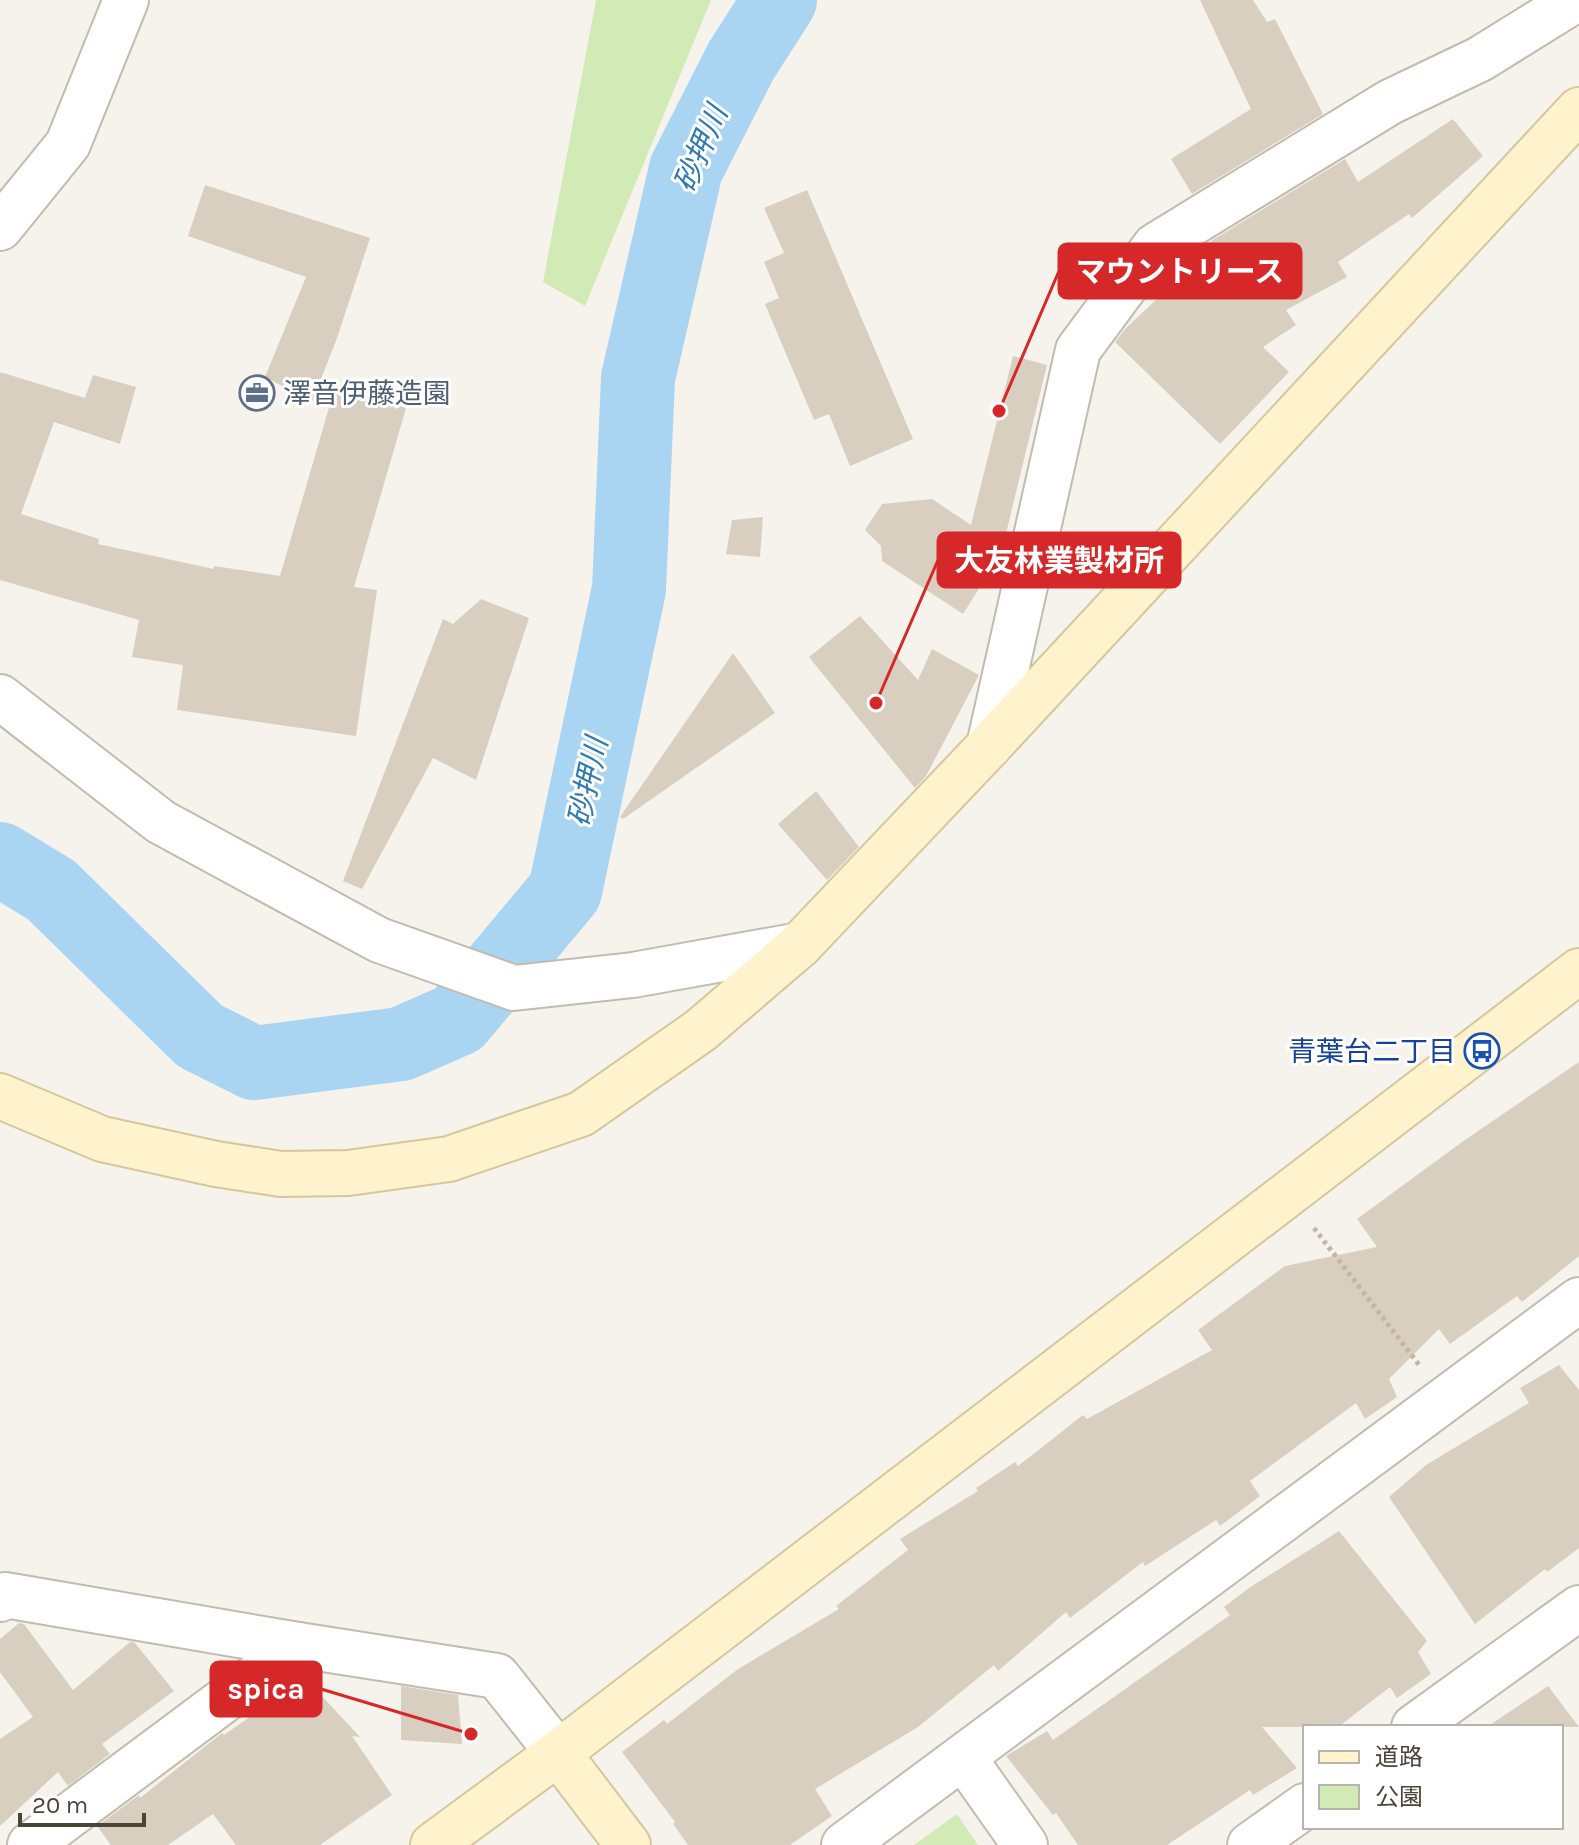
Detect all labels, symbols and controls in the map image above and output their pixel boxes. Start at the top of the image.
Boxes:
water label: 砂押川 [667,98,736,197]
callout: マウントリース [1059,244,1301,298]
text: マウントリース [1076,254,1284,290]
office icon: 澤音伊藤造園 [238,374,276,412]
place label: 澤音伊藤造園 [283,377,451,410]
callout: 大友林業製材所 [938,533,1180,587]
text: 大友林業製材所 [954,543,1164,579]
water label: 砂押川 [561,731,616,830]
bus stop icon: 青葉台二丁目 [1463,1032,1501,1070]
place label: 青葉台二丁目 [1288,1035,1456,1068]
callout: spica [211,1662,321,1716]
text: spica [227,1671,305,1707]
legend [1303,1725,1563,1829]
text: 道路 [1375,1743,1423,1771]
scale bar [20,1777,144,1827]
text: 公園 [1375,1783,1423,1811]
text: 20 m [32,1791,88,1819]

